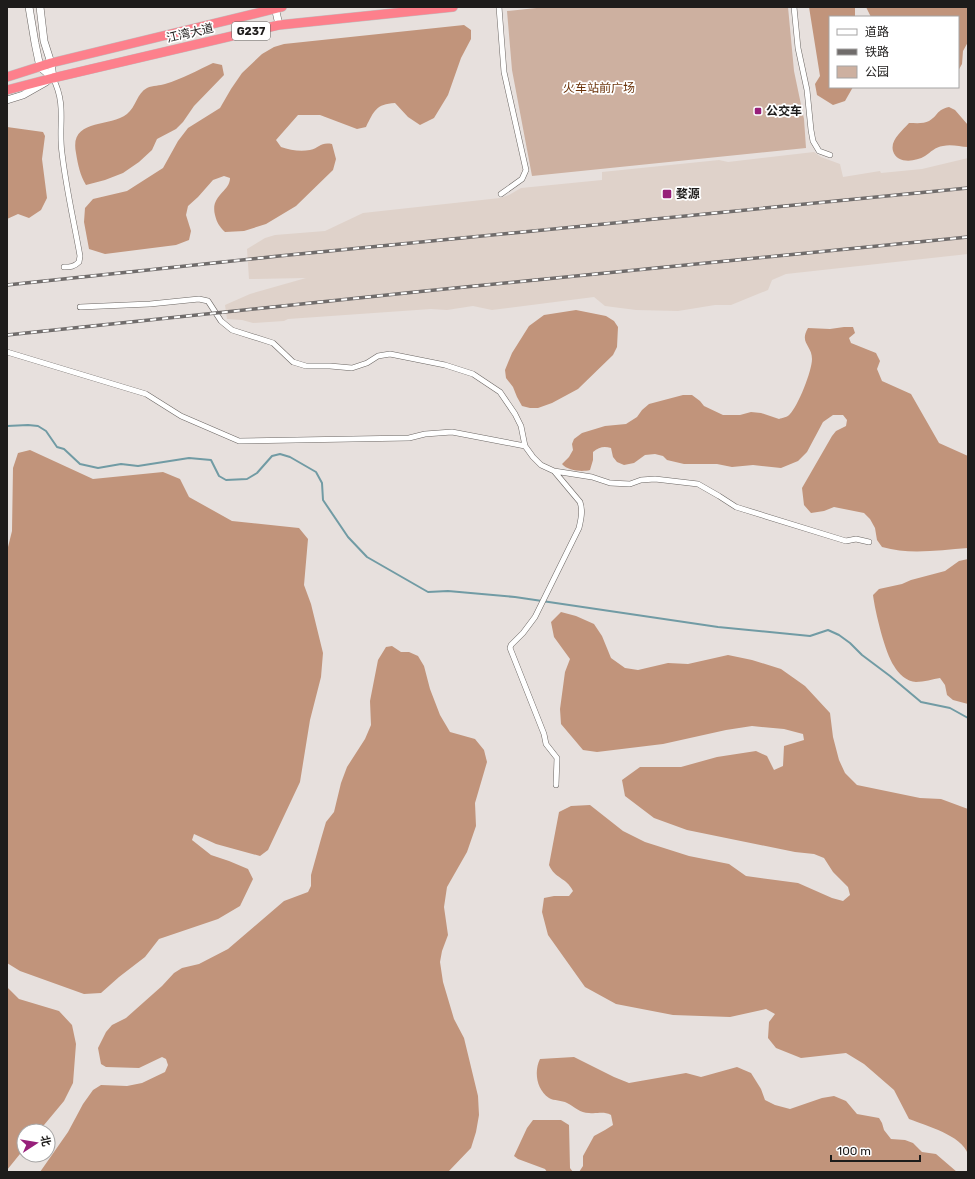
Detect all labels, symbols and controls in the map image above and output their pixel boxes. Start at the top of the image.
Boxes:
legend [829,16,959,88]
street label: 江湾大道 [165,21,215,45]
road number: G237 [232,22,270,40]
text: 道路 [865,25,889,39]
text: 铁路 [865,45,889,59]
text: 公园 [865,65,889,79]
park label: 火车站前广场 [563,81,635,95]
place label: 公交车 [766,104,802,118]
marker: 公交车 [753,106,763,116]
place label: 婺源 [676,187,700,201]
marker: 婺源 [661,188,673,200]
north arrow [16,1123,56,1163]
text: 北 [38,1134,53,1148]
scale bar [831,1137,920,1163]
text: 100 m [837,1144,871,1158]

